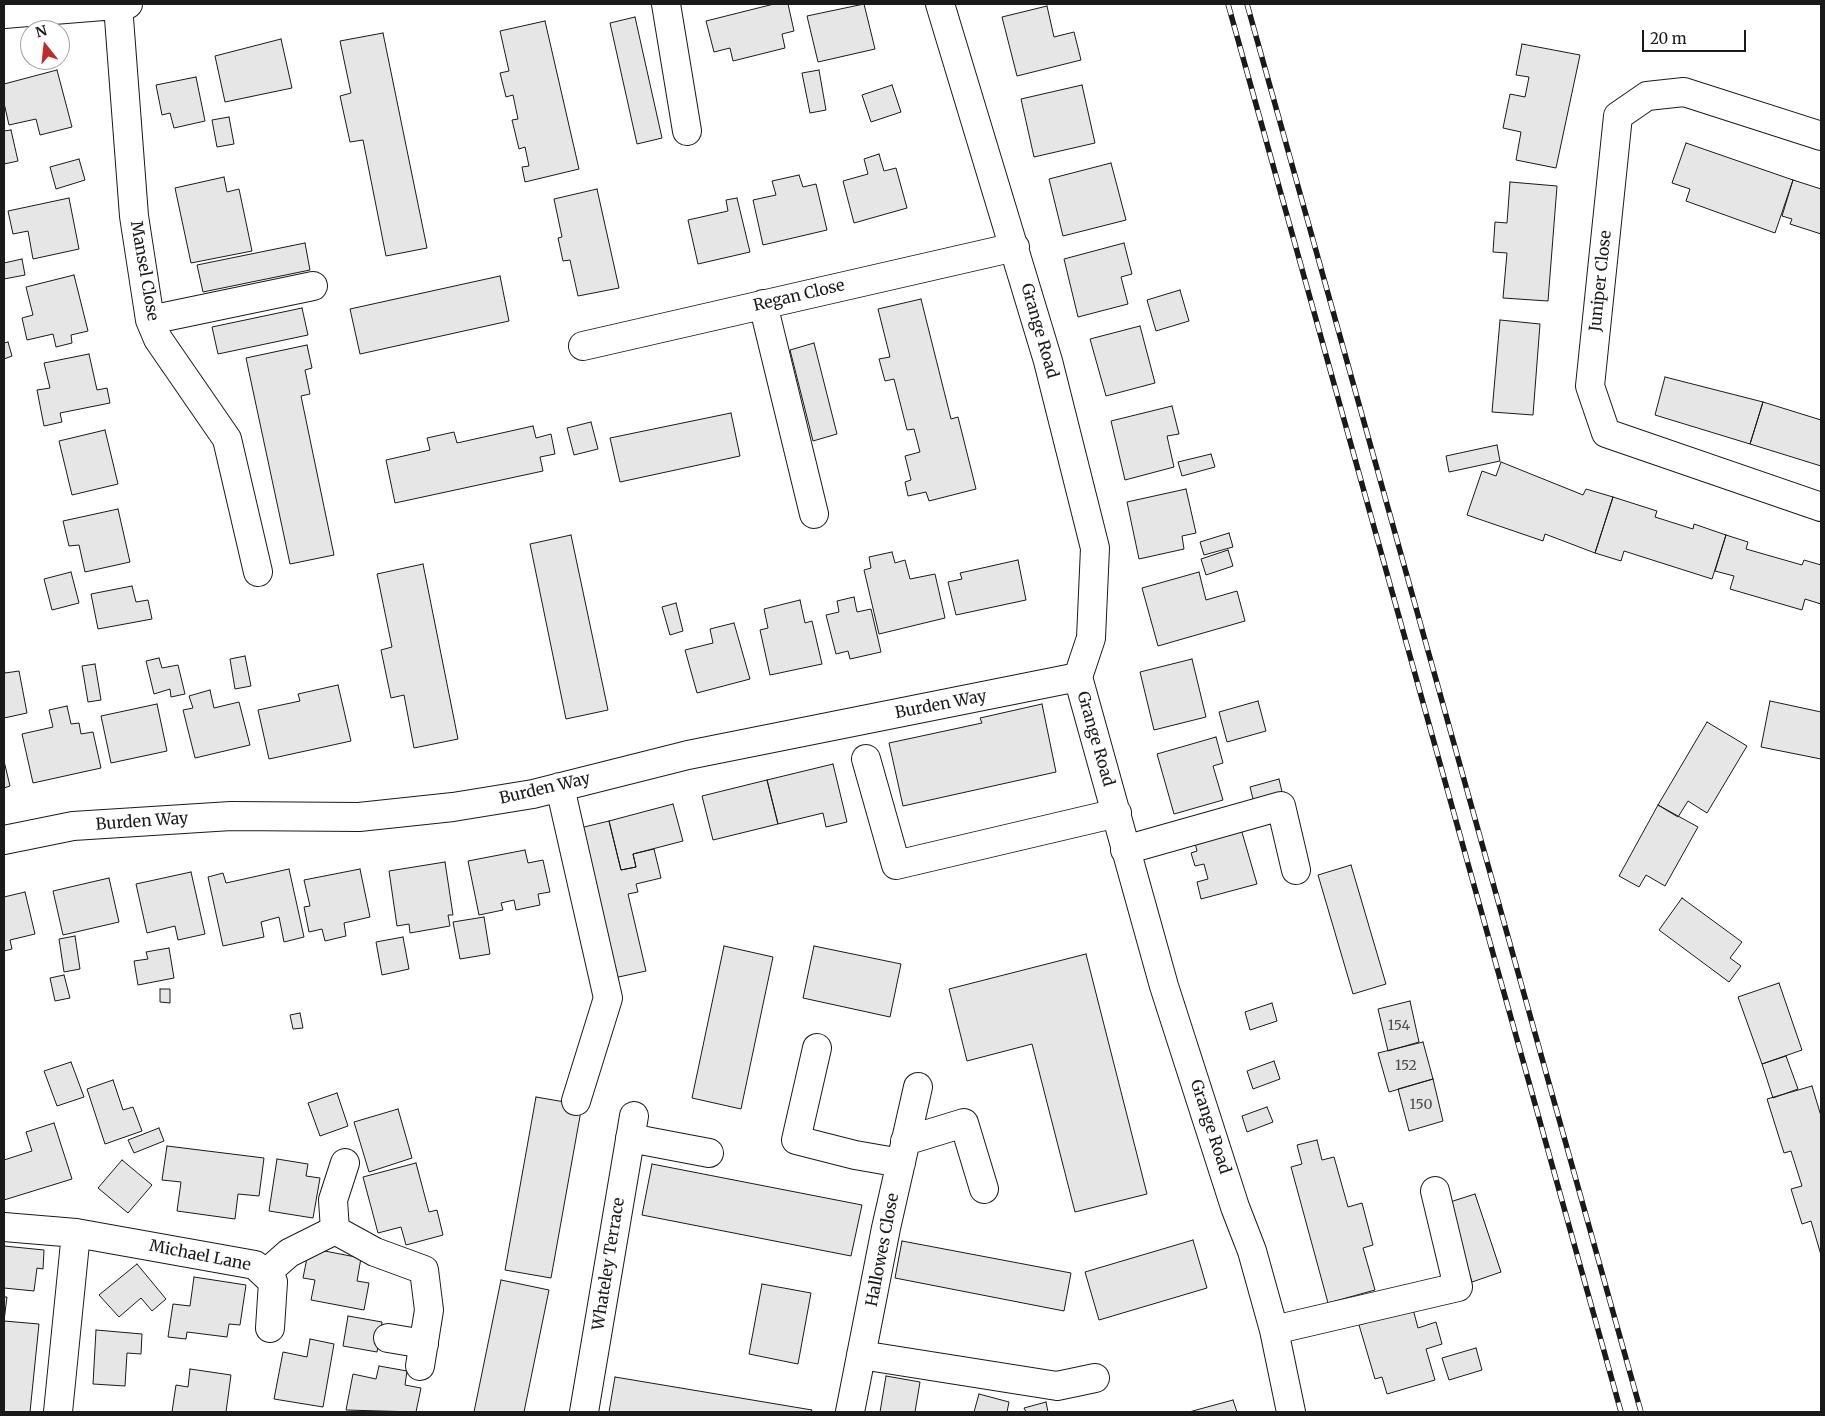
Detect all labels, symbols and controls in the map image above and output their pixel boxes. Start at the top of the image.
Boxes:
north arrow [20,20,70,70]
scale bar [1645,20,1749,52]
text: N [33,21,49,42]
text: 20 m [1650,29,1687,48]
street label: Mansel Close [126,220,162,322]
street label: Juniper Close [1586,230,1616,332]
street label: Regan Close [752,276,846,316]
street label: Grange Road [1016,281,1062,381]
street label: Burden Way [894,687,988,723]
street label: Grange Road [1072,689,1118,789]
street label: Burden Way [498,769,592,809]
street label: Burden Way [95,809,189,835]
house number: 154 [1388,1018,1410,1034]
house number: 152 [1395,1058,1417,1074]
street label: Grange Road [1186,1077,1234,1177]
house number: 150 [1410,1097,1432,1113]
street label: Hallowes Close [863,1192,903,1308]
street label: Whateley Terrace [589,1196,629,1332]
street label: Michael Lane [148,1237,252,1275]

